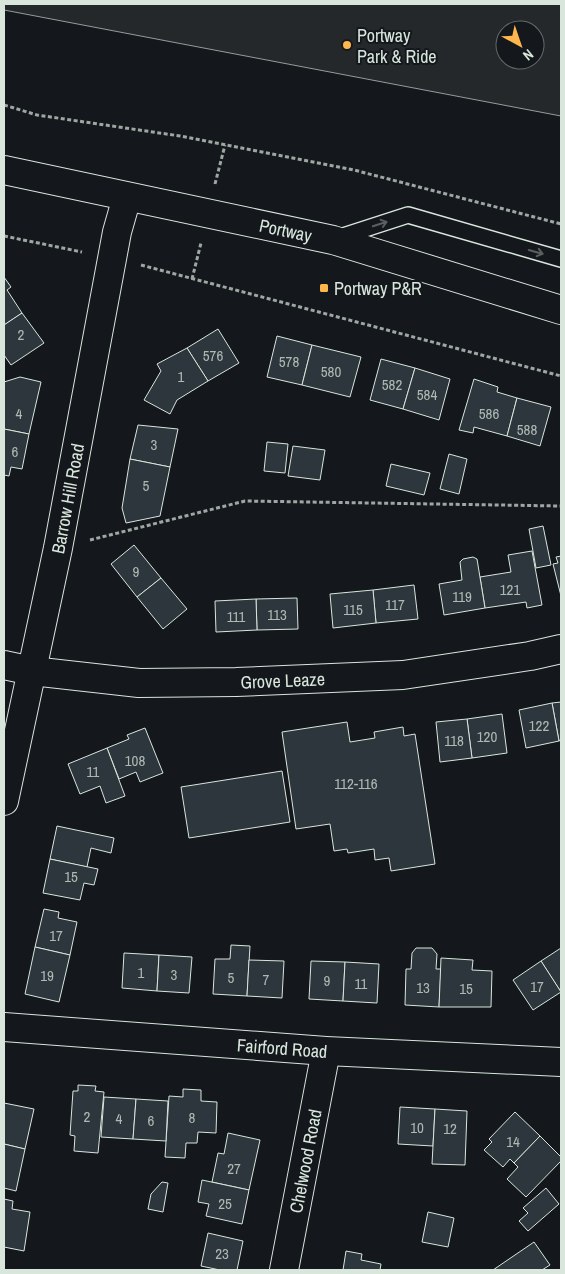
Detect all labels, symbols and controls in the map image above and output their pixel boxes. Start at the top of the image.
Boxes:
north arrow [495,20,545,70]
place label: Portway Park & Ride [357,23,437,69]
marker: Portway Park & Ride [341,39,353,51]
text: N [519,45,537,65]
street label: Portway [257,212,315,248]
one-way arrow [371,219,387,229]
one-way arrow [527,247,543,257]
place label: Portway P&R [334,276,422,301]
marker: Portway P&R [318,282,330,294]
house number: 2 [18,324,25,345]
house number: 576 [203,345,223,366]
house number: 578 [279,351,299,372]
house number: 580 [321,361,341,382]
house number: 1 [178,366,185,387]
house number: 582 [382,374,402,395]
house number: 584 [417,384,437,405]
house number: 4 [16,403,23,424]
house number: 586 [479,403,499,424]
house number: 588 [517,419,537,440]
house number: 3 [151,434,158,455]
house number: 6 [12,441,19,462]
street label: Barrow Hill Road [45,441,90,556]
house number: 5 [143,475,150,496]
house number: 9 [133,561,140,582]
house number: 121 [500,579,520,600]
house number: 119 [452,586,472,607]
house number: 117 [385,594,405,615]
house number: 115 [343,599,363,620]
house number: 113 [267,604,287,625]
house number: 111 [227,606,246,627]
street label: Grove Leaze [240,666,325,694]
house number: 122 [529,715,549,736]
house number: 120 [477,726,497,747]
house number: 118 [444,730,464,751]
house number: 108 [125,750,145,771]
house number: 11 [87,761,100,782]
house number: 112-116 [334,773,378,794]
house number: 15 [64,866,78,887]
house number: 17 [49,925,63,946]
house number: 1 [138,962,145,983]
house number: 3 [171,964,178,985]
house number: 19 [40,965,54,986]
house number: 5 [228,967,235,988]
house number: 7 [263,969,270,990]
house number: 9 [324,970,331,991]
house number: 11 [355,973,368,994]
house number: 17 [530,976,544,997]
house number: 13 [416,977,430,998]
house number: 15 [459,978,473,999]
street label: Fairford Road [236,1032,328,1064]
house number: 2 [84,1106,91,1127]
house number: 8 [189,1107,196,1128]
street label: Chelwood Road [283,1107,327,1215]
house number: 4 [116,1108,123,1129]
house number: 6 [148,1110,155,1131]
house number: 10 [410,1117,424,1138]
house number: 12 [443,1118,457,1139]
house number: 14 [506,1131,520,1152]
house number: 27 [227,1158,241,1179]
house number: 25 [218,1193,232,1214]
house number: 23 [215,1243,229,1264]

